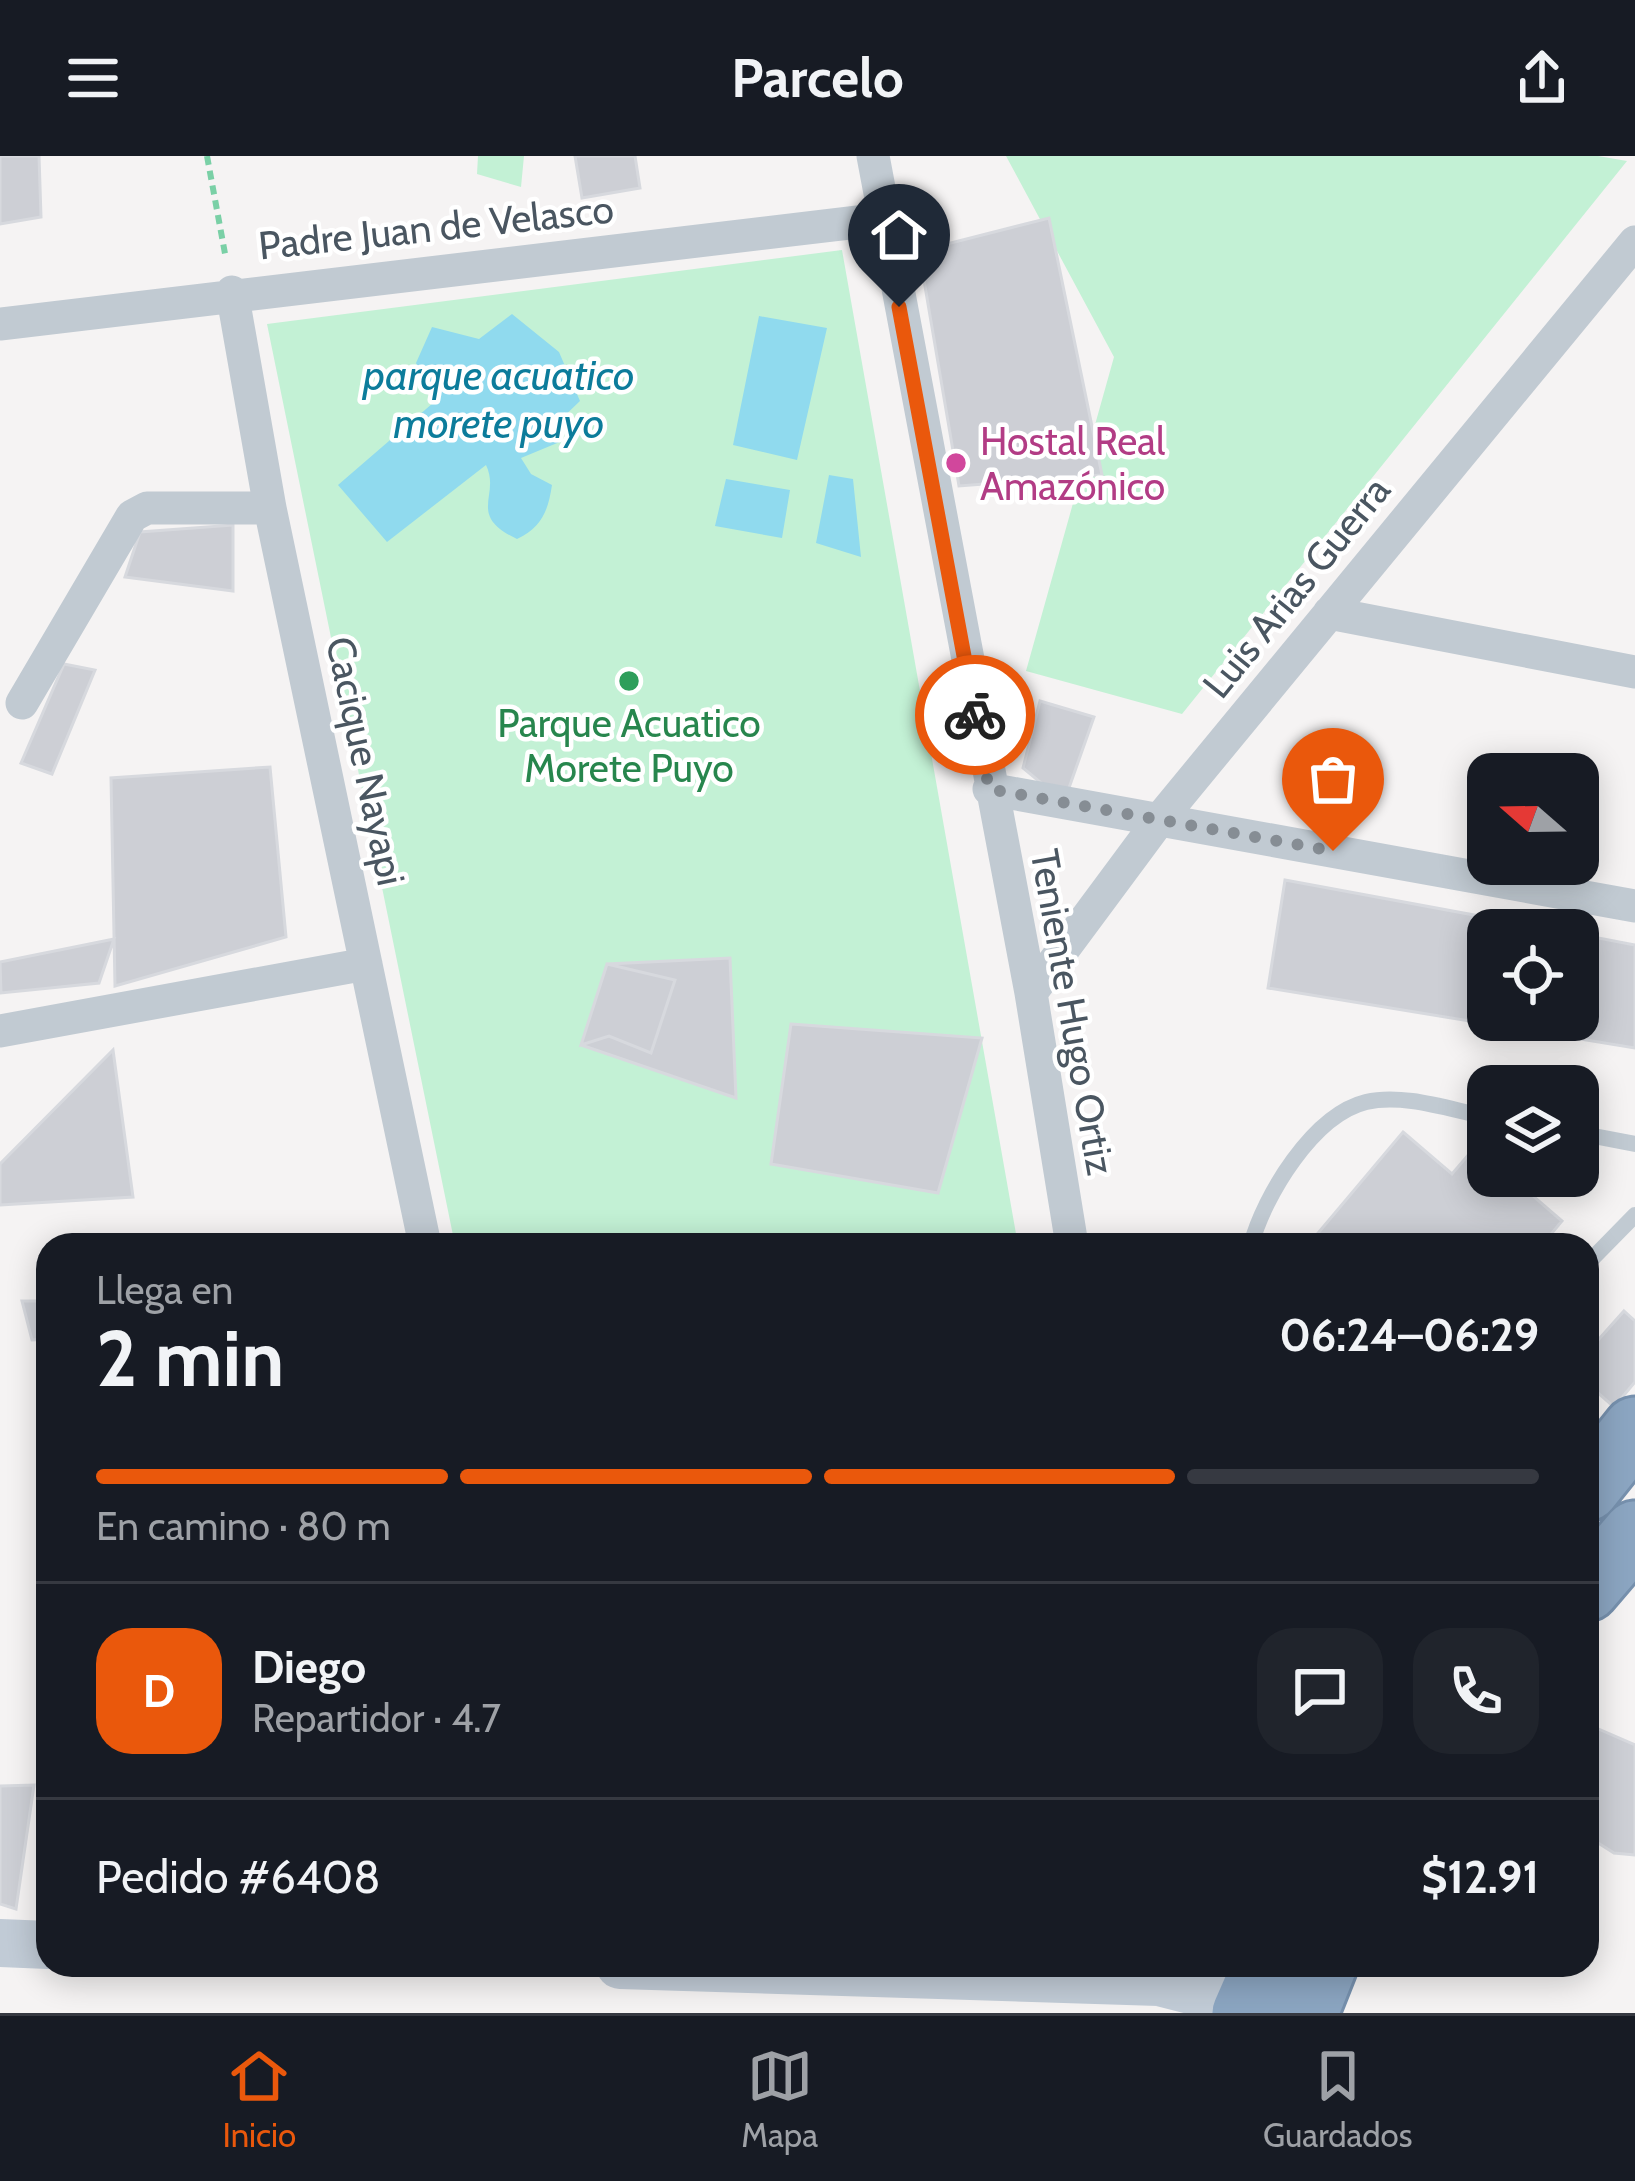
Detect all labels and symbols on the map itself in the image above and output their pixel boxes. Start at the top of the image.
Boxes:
street label: Padre Juan de Velasco [256,184,616,270]
pin [848,184,950,307]
water label: parque acuatico morete puyo [361,349,635,449]
place label: Hostal Real Amazónico [980,417,1165,510]
marker: Hostal Real Amazónico [943,450,969,476]
street label: Luis Arias Guerra [1192,467,1400,707]
street label: Cacique Nayapi [316,632,416,890]
courier [915,655,1035,775]
marker: Parque Acuatico Morete Puyo [616,668,642,694]
place label: Parque Acuatico Morete Puyo [497,699,761,792]
pin [1282,728,1384,851]
north arrow [1467,753,1599,885]
street label: Teniente Hugo Ortiz [1021,845,1125,1179]

